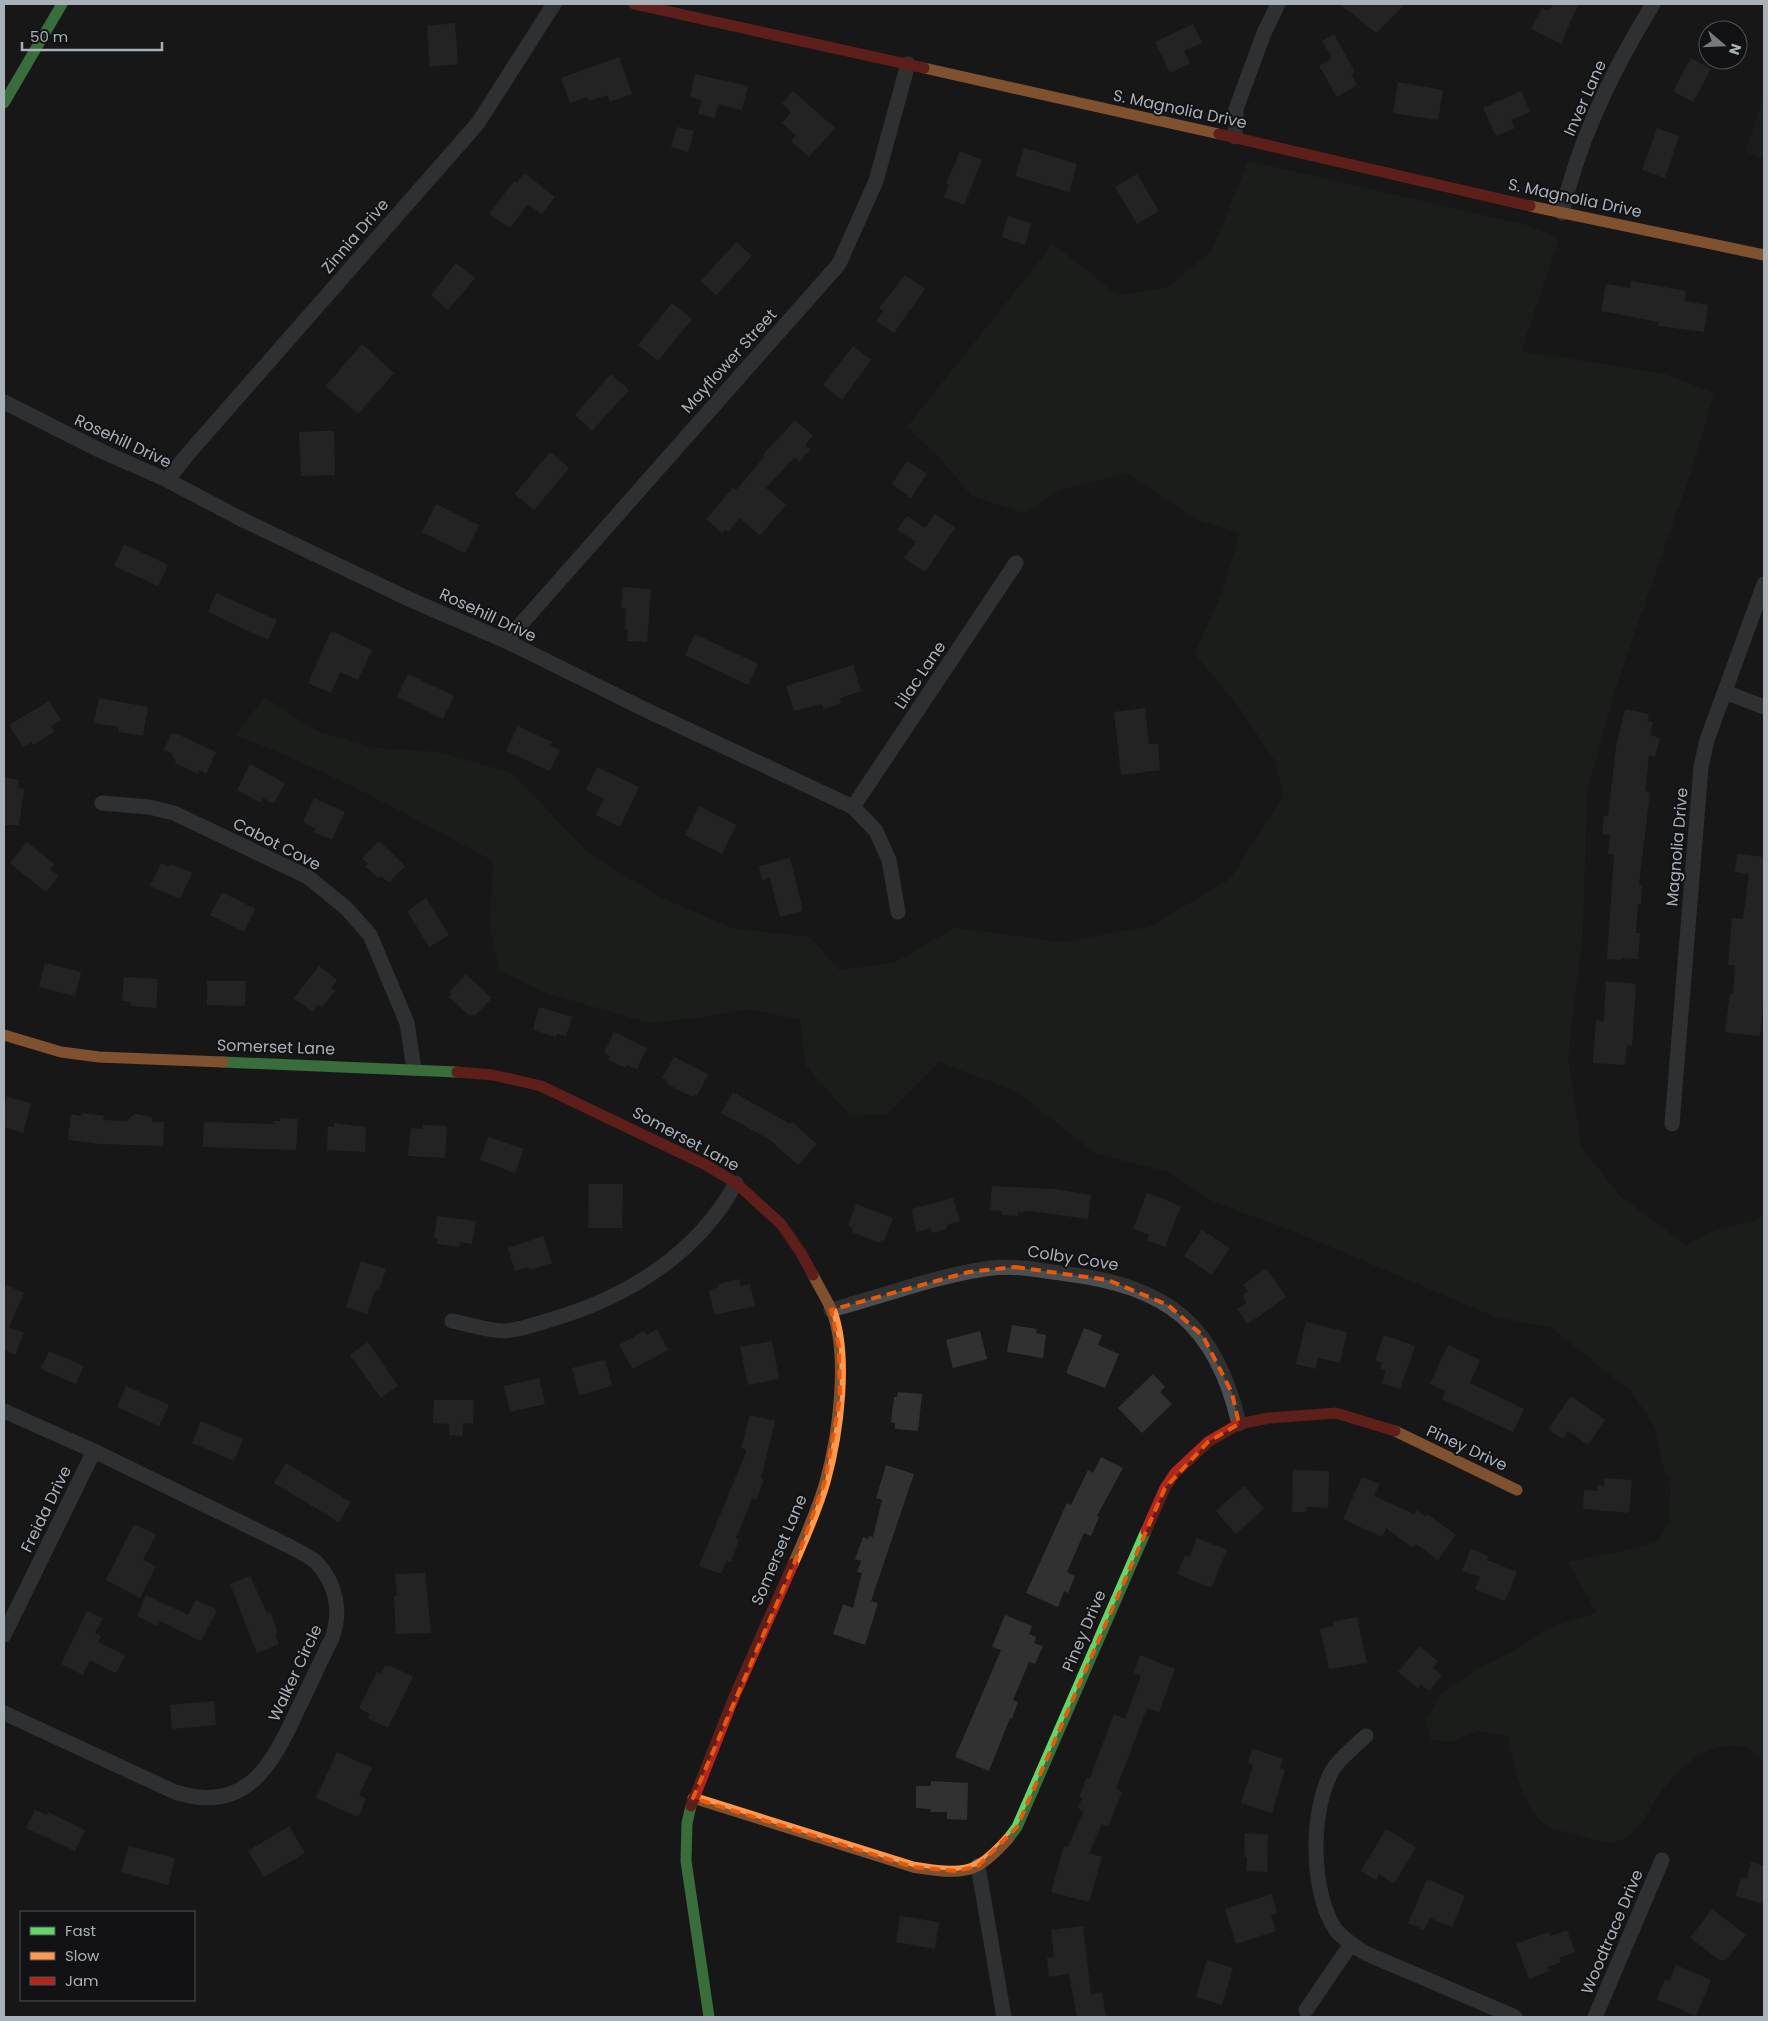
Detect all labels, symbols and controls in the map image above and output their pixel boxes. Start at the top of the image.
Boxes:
scale bar [22,20,162,52]
north arrow [1698,20,1748,70]
text: 50 m [30,26,68,47]
text: N [1724,41,1746,57]
street label: Inver Lane [1558,56,1612,140]
street label: S. Magnolia Drive [1111,84,1249,134]
street label: S. Magnolia Drive [1506,173,1644,223]
street label: Zinnia Drive [316,194,394,278]
street label: Mayflower Street [676,304,782,418]
street label: Rosehill Drive [71,408,175,474]
street label: Rosehill Drive [436,582,540,648]
street label: Lilac Lane [889,636,951,714]
street label: Magnolia Drive [1660,787,1694,907]
street label: Cabot Cove [229,812,325,876]
street label: Somerset Lane [217,1033,336,1061]
street label: Somerset Lane [628,1101,744,1177]
street label: Colby Cove [1026,1239,1120,1277]
street label: Piney Drive [1423,1419,1511,1477]
street label: Freida Drive [15,1462,77,1556]
street label: Somerset Lane [745,1491,813,1609]
street label: Piney Drive [1056,1587,1112,1675]
street label: Walker Circle [262,1621,328,1725]
street label: Woodtrace Drive [1575,1866,1649,1998]
legend [20,1911,195,2001]
text: Fast [65,1920,96,1941]
text: Slow [65,1945,100,1966]
text: Jam [65,1970,99,1991]

